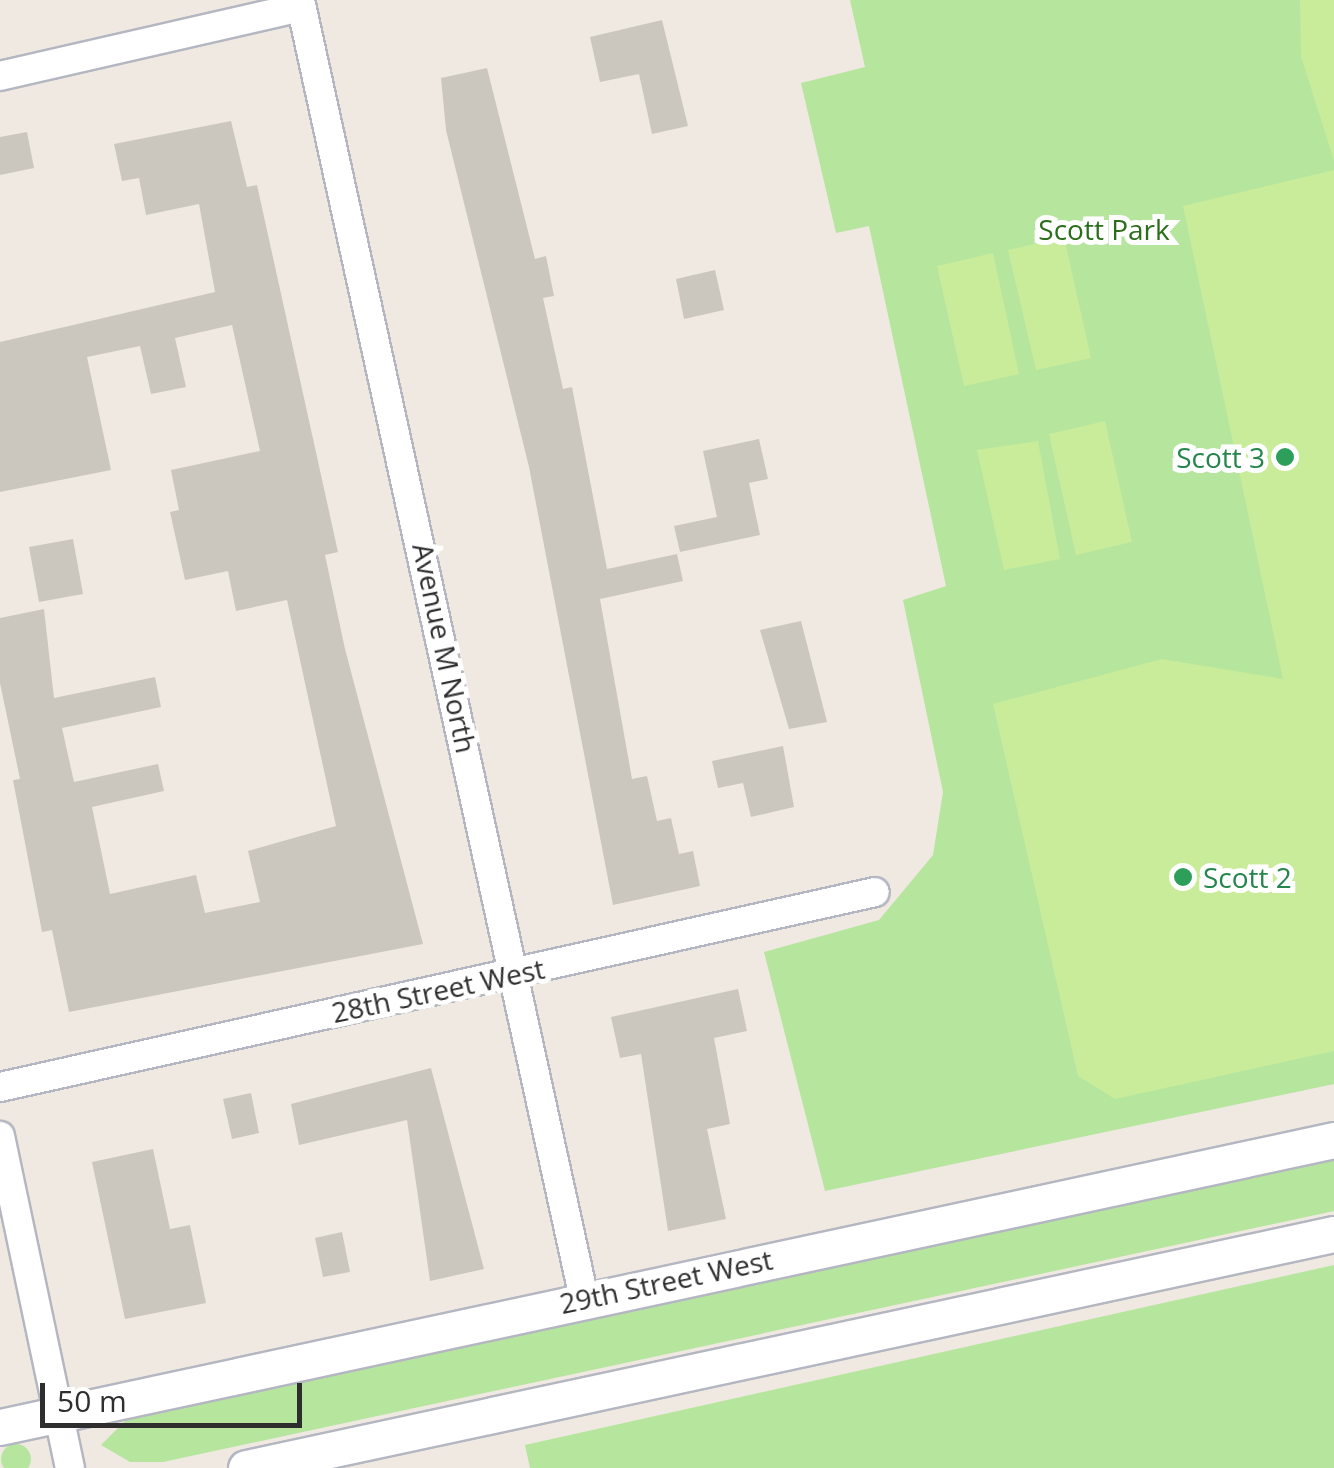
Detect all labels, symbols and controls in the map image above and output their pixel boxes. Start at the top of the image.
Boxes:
park label: Scott Park [1038,212,1170,246]
place label: Scott 3 [1176,440,1265,474]
marker: Scott 3 [1274,446,1296,468]
street label: Avenue M North [406,540,484,756]
place label: Scott 2 [1203,860,1292,894]
marker: Scott 2 [1172,866,1194,888]
street label: 28th Street West [328,951,548,1029]
street label: 29th Street West [556,1242,776,1320]
scale bar [45,1363,308,1425]
text: 50 m [57,1380,127,1421]

